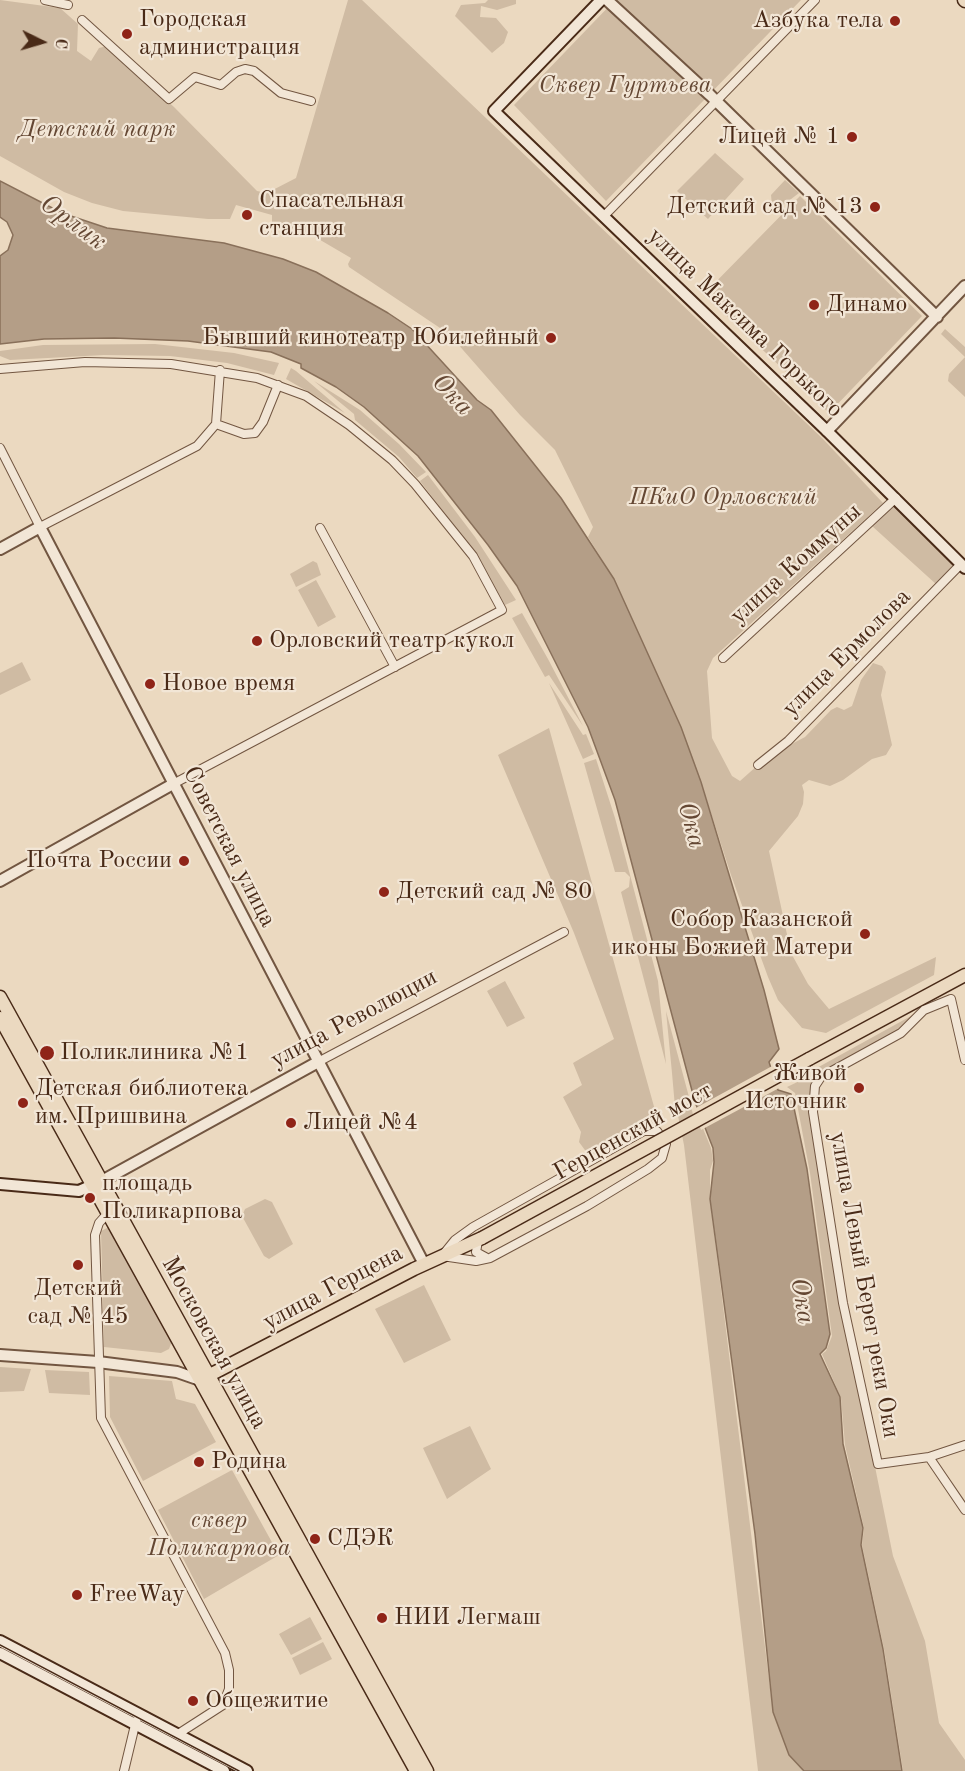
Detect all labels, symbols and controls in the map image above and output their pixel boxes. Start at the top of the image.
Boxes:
place label: Городская администрация [139,6,300,62]
place label: Азбука тела [753,7,883,35]
north arrow [12,12,72,72]
marker: Азбука тела [888,14,902,28]
marker: Городская администрация [120,27,134,41]
text: С [52,38,68,50]
park label: Сквер Гуртьева [538,72,712,100]
park label: Детский парк [18,116,176,144]
place label: Лицей № 1 [718,123,840,151]
marker: Лицей № 1 [845,130,859,144]
place label: Спасательная станция [259,187,404,243]
water label: Орлик [33,188,113,258]
place label: Детский сад № 13 [667,193,863,221]
marker: Детский сад № 13 [868,200,882,214]
marker: Спасательная станция [240,208,254,222]
street label: улица Максима Горького [641,222,849,424]
place label: Динамо [826,291,907,319]
marker: Динамо [807,298,821,312]
place label: Бывший кинотеатр Юбилейный [202,324,539,352]
marker: Бывший кинотеатр Юбилейный [544,331,558,345]
water label: Ока [425,367,479,423]
park label: ПКиО Орловский [629,484,817,512]
street label: улица Коммуны [724,497,868,631]
street label: улица Ермолова [777,583,917,723]
place label: Орловский театр кукол [269,627,514,655]
marker: Орловский театр кукол [250,634,264,648]
place label: Новое время [162,670,295,698]
marker: Новое время [143,677,157,691]
street label: Советская улица [176,762,282,932]
water label: Ока [670,798,712,852]
place label: Почта России [26,847,172,875]
marker: Почта России [177,854,191,868]
place label: Детский сад № 80 [396,878,592,906]
marker: Детский сад № 80 [377,885,391,899]
place label: Собор Казанской иконы Божией Матери [611,906,853,962]
marker: Собор Казанской иконы Божией Матери [858,927,872,941]
street label: улица Революции [266,963,442,1075]
place label: Поликлиника №1 [60,1039,249,1067]
marker: Поликлиника №1 [38,1044,56,1062]
place label: Живой Источник [745,1060,847,1116]
place label: Детская библиотека им. Пришвина [35,1075,249,1131]
street label: Герценский мост [548,1076,718,1188]
marker: Живой Источник [852,1081,866,1095]
marker: Детская библиотека им. Пришвина [16,1096,30,1110]
place label: Лицей №4 [303,1109,418,1137]
marker: Лицей №4 [284,1116,298,1130]
street label: улица Левый Берег реки Оки [823,1130,905,1440]
place label: площадь Поликарпова [102,1170,243,1226]
marker: площадь Поликарпова [83,1191,97,1205]
street label: улица Герцена [258,1239,408,1337]
street label: Московская улица [155,1252,273,1434]
marker: Детский сад № 45 [71,1258,85,1272]
place label: Детский сад № 45 [28,1275,128,1331]
water label: Ока [783,1276,821,1326]
place label: Родина [211,1448,287,1476]
marker: Родина [192,1455,206,1469]
park label: сквер Поликарпова [147,1507,291,1563]
place label: СДЭК [327,1525,394,1553]
marker: СДЭК [308,1532,322,1546]
place label: FreeWay [89,1581,185,1609]
marker: FreeWay [70,1588,84,1602]
place label: НИИ Легмаш [394,1604,541,1632]
marker: НИИ Легмаш [375,1611,389,1625]
place label: Общежитие [205,1687,328,1715]
marker: Общежитие [186,1694,200,1708]

